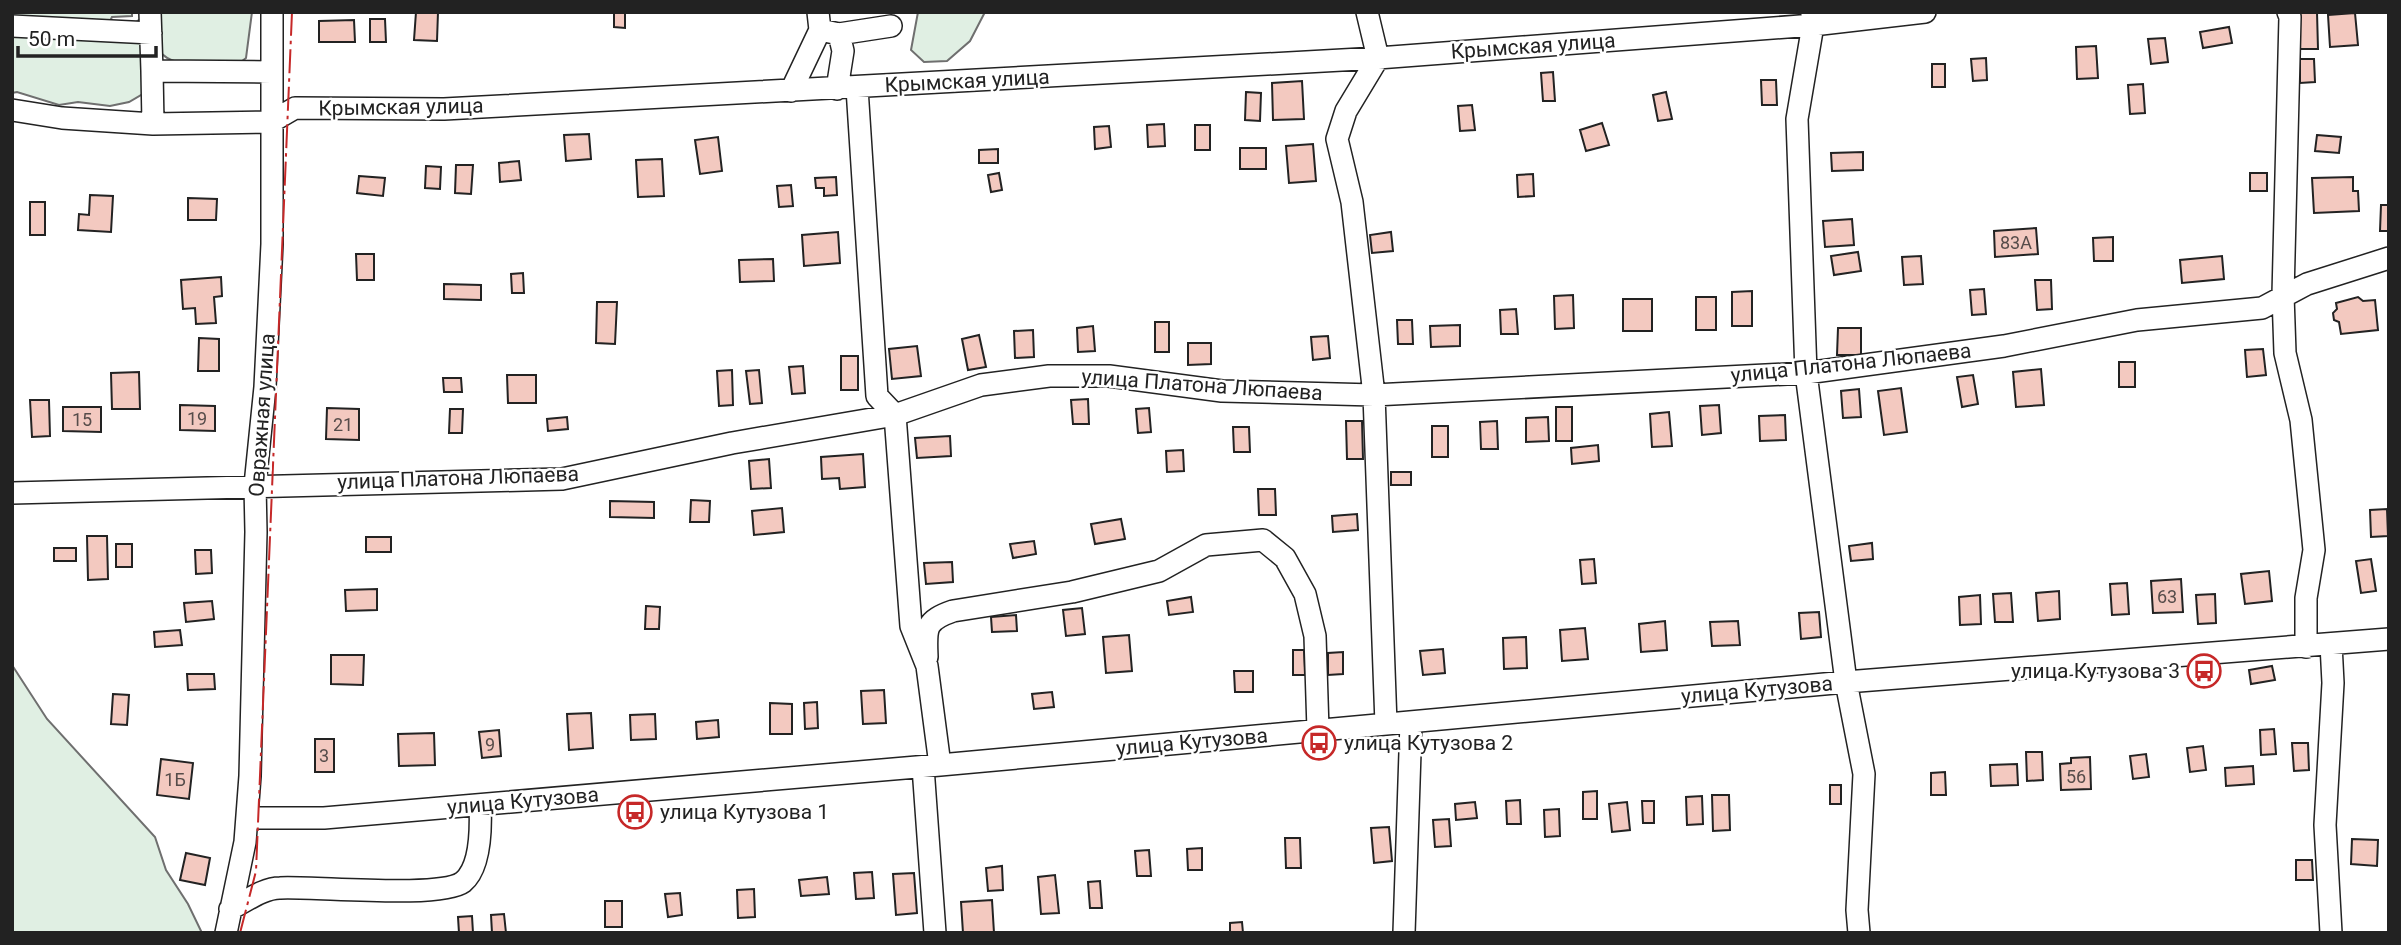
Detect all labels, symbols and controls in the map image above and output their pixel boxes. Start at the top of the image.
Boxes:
scale bar [18,14,156,58]
text: 50 m [28,27,75,51]
street label: Крымская улица [1450,28,1616,64]
street label: Крымская улица [884,65,1050,97]
street label: Крымская улица [318,94,484,120]
house number: 83А [2000,232,2032,253]
street label: Овражная улица [244,333,280,497]
street label: улица Платона Люпаева [1730,338,1972,388]
street label: улица Платона Люпаева [1081,365,1323,405]
house number: 19 [187,408,207,429]
house number: 15 [72,409,92,430]
house number: 21 [333,414,353,435]
street label: улица Платона Люпаева [337,462,579,494]
house number: 63 [2157,586,2177,607]
bus stop icon: улица Кутузова 3 [2185,652,2223,690]
place label: улица Кутузова 3 [2011,659,2180,683]
street label: улица Кутузова [1680,671,1834,709]
street label: улица Кутузова [1115,723,1269,761]
bus stop icon: улица Кутузова 2 [1300,724,1338,762]
place label: улица Кутузова 2 [1344,731,1513,755]
house number: 9 [485,734,495,755]
house number: 3 [319,745,329,766]
house number: 56 [2066,766,2086,787]
house number: 1Б [164,769,186,790]
street label: улица Кутузова [446,782,600,820]
bus stop icon: улица Кутузова 1 [616,793,654,831]
place label: улица Кутузова 1 [660,800,829,824]

